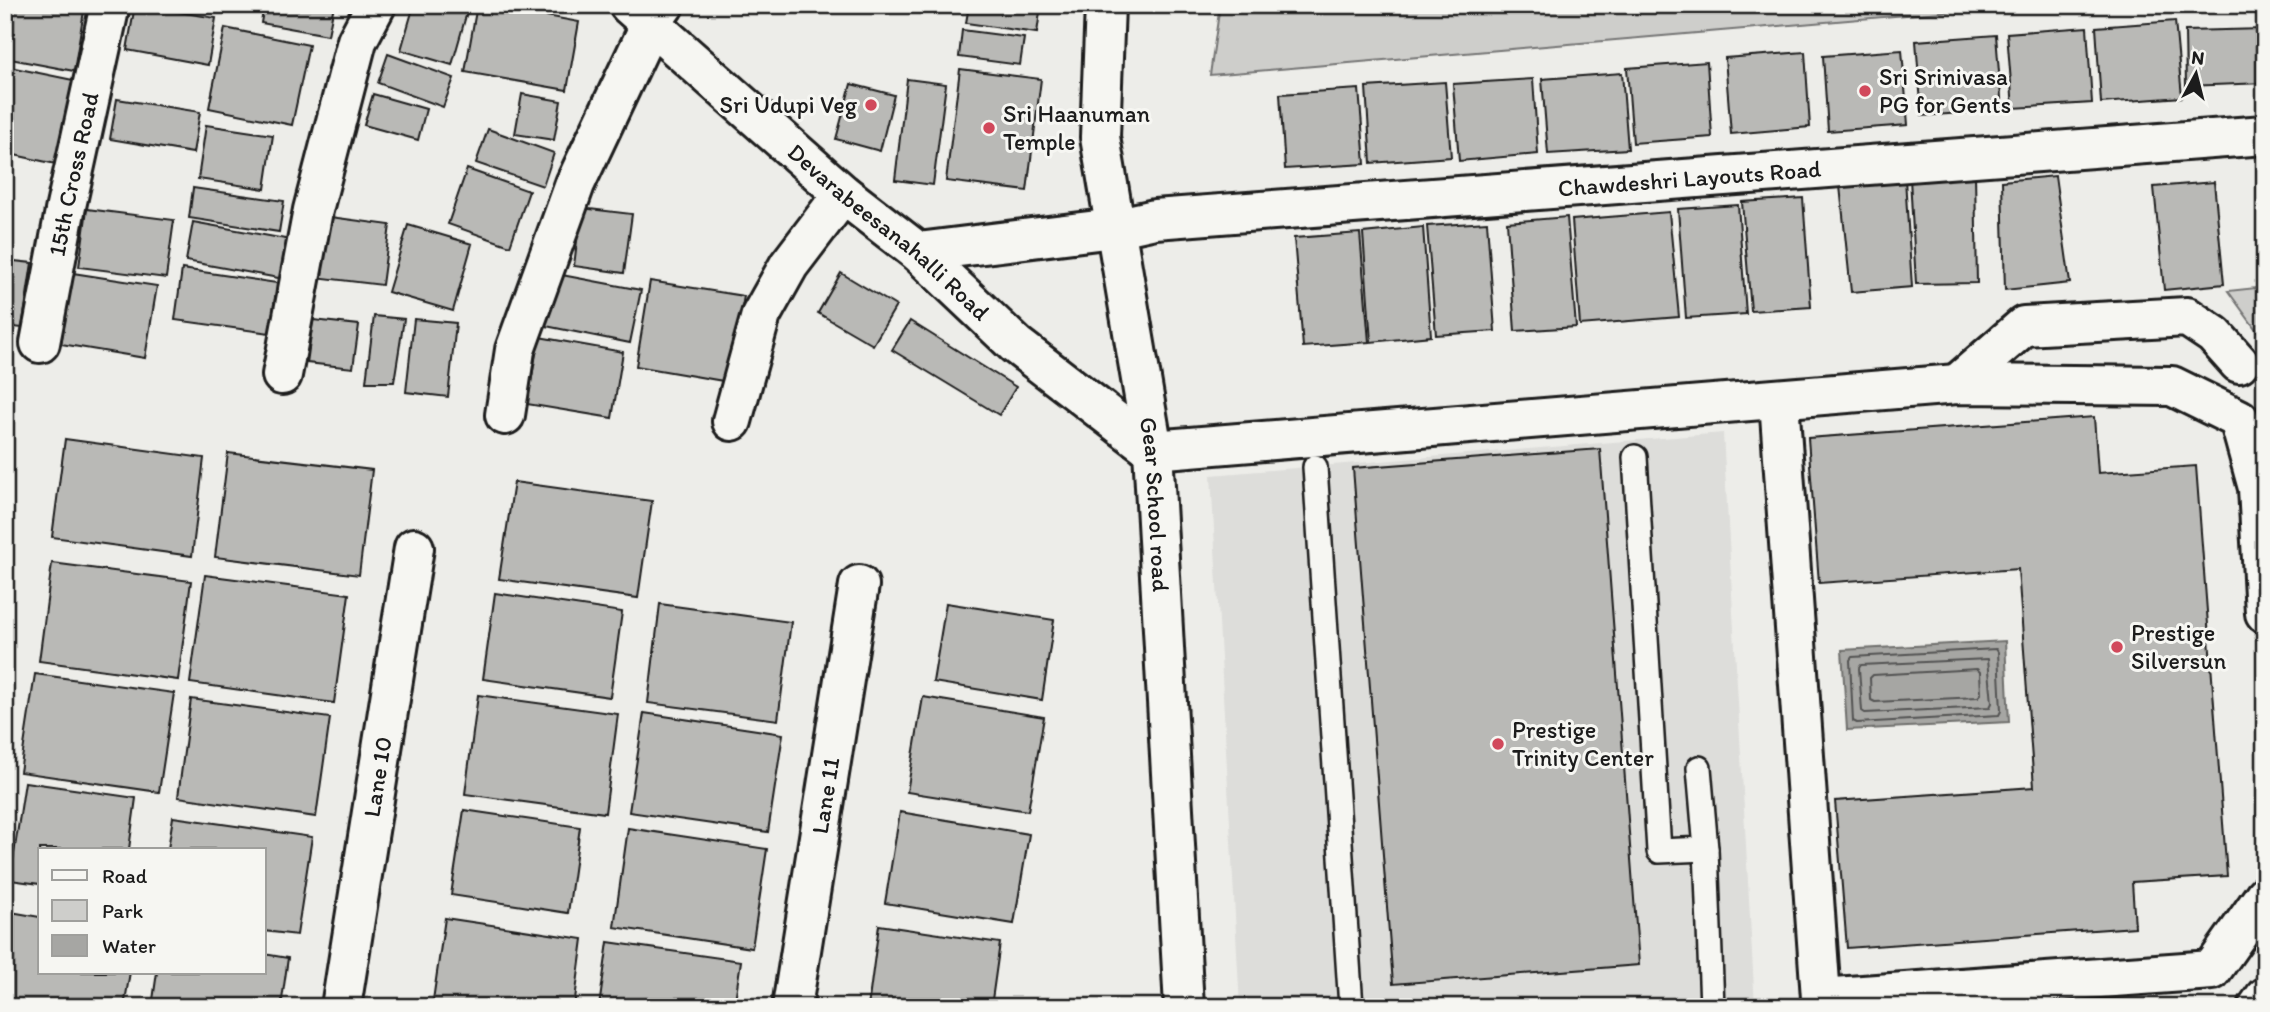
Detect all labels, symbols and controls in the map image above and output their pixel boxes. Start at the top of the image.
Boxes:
north arrow [2162,38,2232,108]
text: N [2190,45,2206,70]
place label: Sri Srinivasa PG for Gents [1879,62,2011,119]
marker: Sri Srinivasa PG for Gents [1857,83,1873,99]
street label: 15th Cross Road [42,89,105,259]
place label: Sri Udupi Veg [719,90,858,119]
marker: Sri Udupi Veg [863,97,879,113]
place label: Sri Haanuman Temple [1003,99,1151,156]
marker: Sri Haanuman Temple [981,120,997,136]
street label: Devarabeesanahalli Road [782,137,996,326]
street label: Chawdeshri Layouts Road [1557,154,1822,202]
street label: Gear School road [1134,415,1176,593]
place label: Prestige Silversun [2131,618,2226,675]
marker: Prestige Silversun [2109,639,2125,655]
place label: Prestige Trinity Center [1512,715,1654,772]
street label: Lane 10 [356,735,398,819]
marker: Prestige Trinity Center [1490,736,1506,752]
street label: Lane 11 [805,755,845,836]
legend [38,848,266,974]
text: Road [102,863,148,888]
text: Park [102,898,144,923]
text: Water [102,933,156,958]

